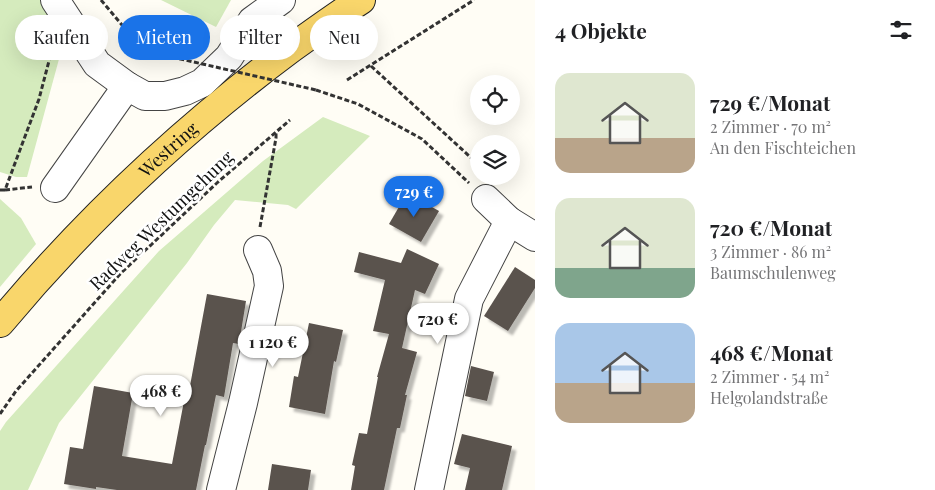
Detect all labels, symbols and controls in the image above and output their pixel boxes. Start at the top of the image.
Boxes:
chip: Kaufen [15,15,108,60]
chip: Mieten [118,15,210,60]
chip: Filter [220,15,300,60]
chip: Neu [310,15,378,60]
text: 4 Objekte [555,16,647,44]
icon: filters [887,16,915,44]
map controls [470,75,520,185]
button: locate [470,75,520,125]
text: 729 €/Monat [710,88,830,116]
icon: home [595,93,655,153]
street label: Westring [133,116,203,183]
text: 2 Zimmer · 70 m² [710,116,831,137]
button: layers [470,135,520,185]
text: An den Fischteichen [710,137,856,158]
street label: Radweg Westumgehung [84,144,239,295]
pin: 729 € [379,176,449,218]
text: 729 € [395,181,433,202]
text: 720 €/Monat [710,213,832,241]
icon: home [595,218,655,278]
text: 3 Zimmer · 86 m² [710,241,831,262]
text: Baumschulenweg [710,262,836,283]
pin: 720 € [403,302,473,345]
text: 720 € [418,308,458,329]
pin: 1 120 € [227,326,319,368]
text: 1 120 € [249,331,297,352]
text: 468 €/Monat [710,338,833,366]
icon: home [595,343,655,403]
text: 2 Zimmer · 54 m² [710,366,829,387]
pin: 468 € [126,374,196,417]
text: 468 € [141,380,181,401]
text: Helgolandstraße [710,387,828,408]

